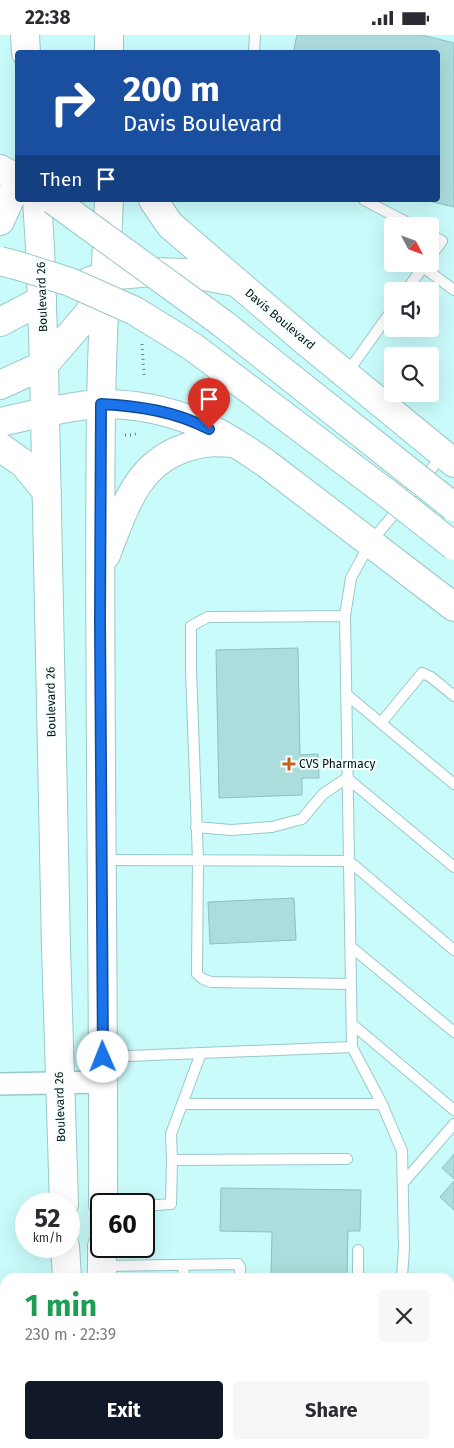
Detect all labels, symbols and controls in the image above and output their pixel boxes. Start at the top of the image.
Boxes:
text: 22:38 [25,6,70,29]
text: 200 m [123,68,220,110]
icon: right [40,70,105,135]
text: Davis Boulevard [123,110,282,137]
icon: arrive [92,165,120,193]
text: Then [40,168,82,191]
north arrow [384,217,439,273]
map controls [384,217,439,402]
street label: Boulevard 26 [34,262,50,332]
button: sound [384,282,439,337]
street label: Davis Boulevard [242,286,318,352]
button: search [384,347,439,402]
pin [188,378,230,429]
icon: arrive [195,385,223,413]
street label: Boulevard 26 [43,667,59,737]
place label: CVS Pharmacy [299,757,375,771]
marker: CVS Pharmacy [283,758,295,770]
position arrow [76,1030,128,1082]
street label: Boulevard 26 [52,1072,68,1142]
speed limit sign: 60 [90,1193,155,1258]
text: 52 [35,1204,60,1234]
text: km/h [33,1231,62,1245]
text: 1 min [25,1288,97,1324]
button: close [378,1290,430,1342]
text: 230 m · 22:39 [25,1325,116,1344]
button: Exit [25,1381,223,1439]
button: Share [233,1381,430,1439]

